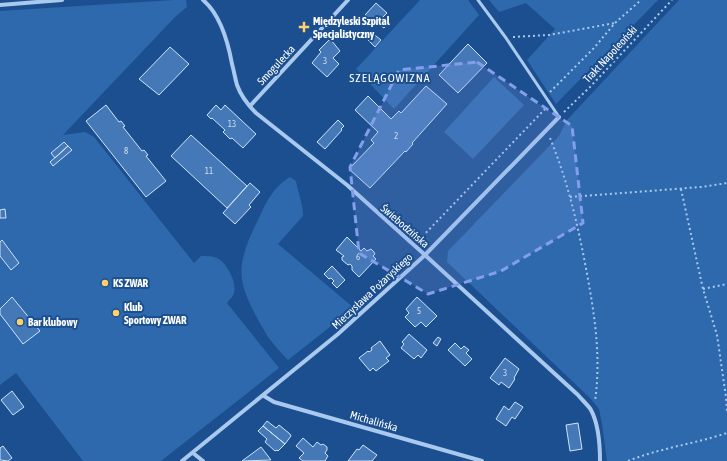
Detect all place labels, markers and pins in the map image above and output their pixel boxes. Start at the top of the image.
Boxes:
place label: Międzyleski Szpital Specjalistyczny [313,15,391,40]
marker: Międzyleski Szpital Specjalistyczny [298,21,310,33]
place label: KS ZWAR [113,277,149,289]
marker: KS ZWAR [100,278,110,288]
place label: Klub Sportowy ZWAR [124,301,187,326]
marker: Klub Sportowy ZWAR [111,308,121,318]
place label: Bar klubowy [28,316,78,328]
marker: Bar klubowy [15,317,25,327]

